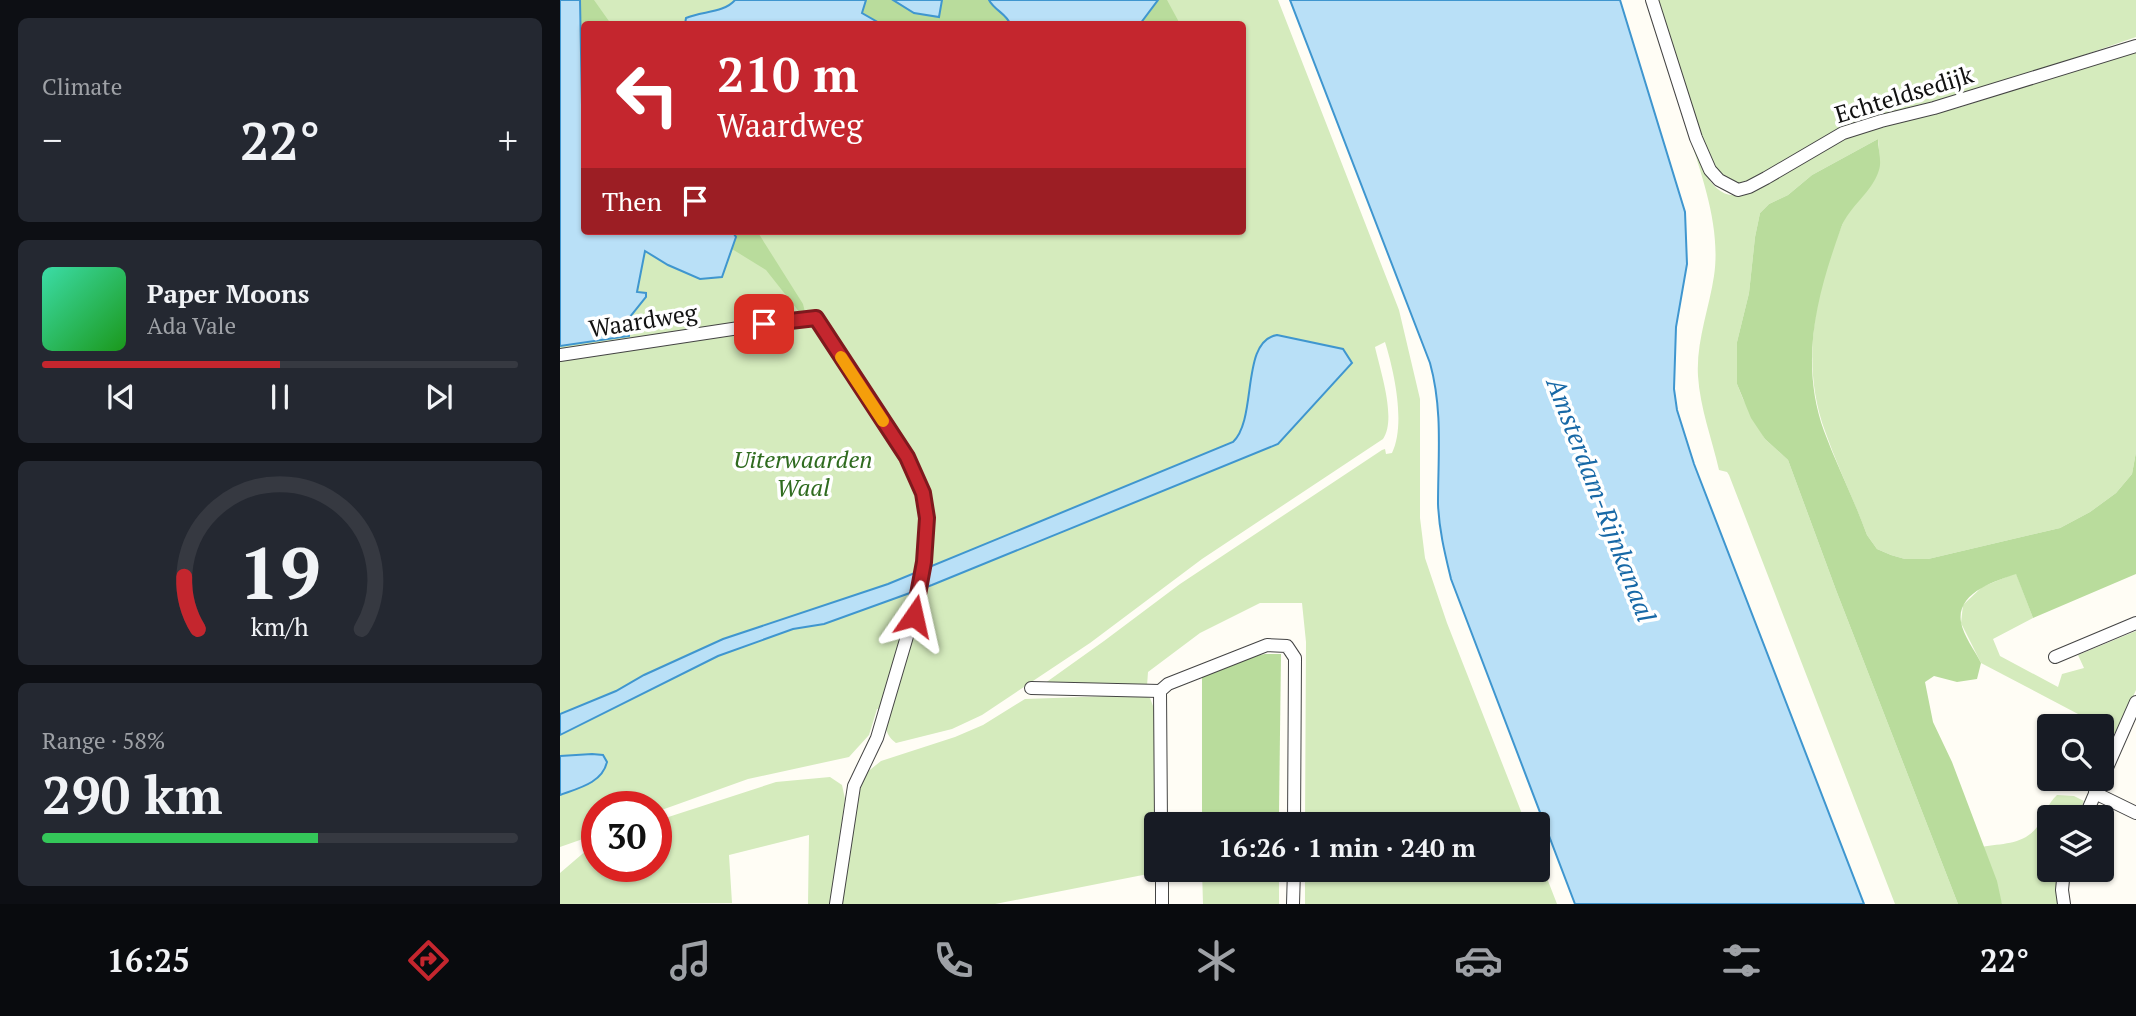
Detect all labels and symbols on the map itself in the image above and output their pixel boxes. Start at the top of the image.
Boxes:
street label: Echteldsedijk [1831,58,1977,130]
pin [734,294,794,354]
street label: Waardweg [586,296,700,344]
water label: Amsterdam-Rijnkanaal [1539,371,1665,628]
park label: Uiterwaarden Waal [733,443,873,503]
position arrow [877,579,951,653]
speed limit sign: 30 [581,791,672,882]

